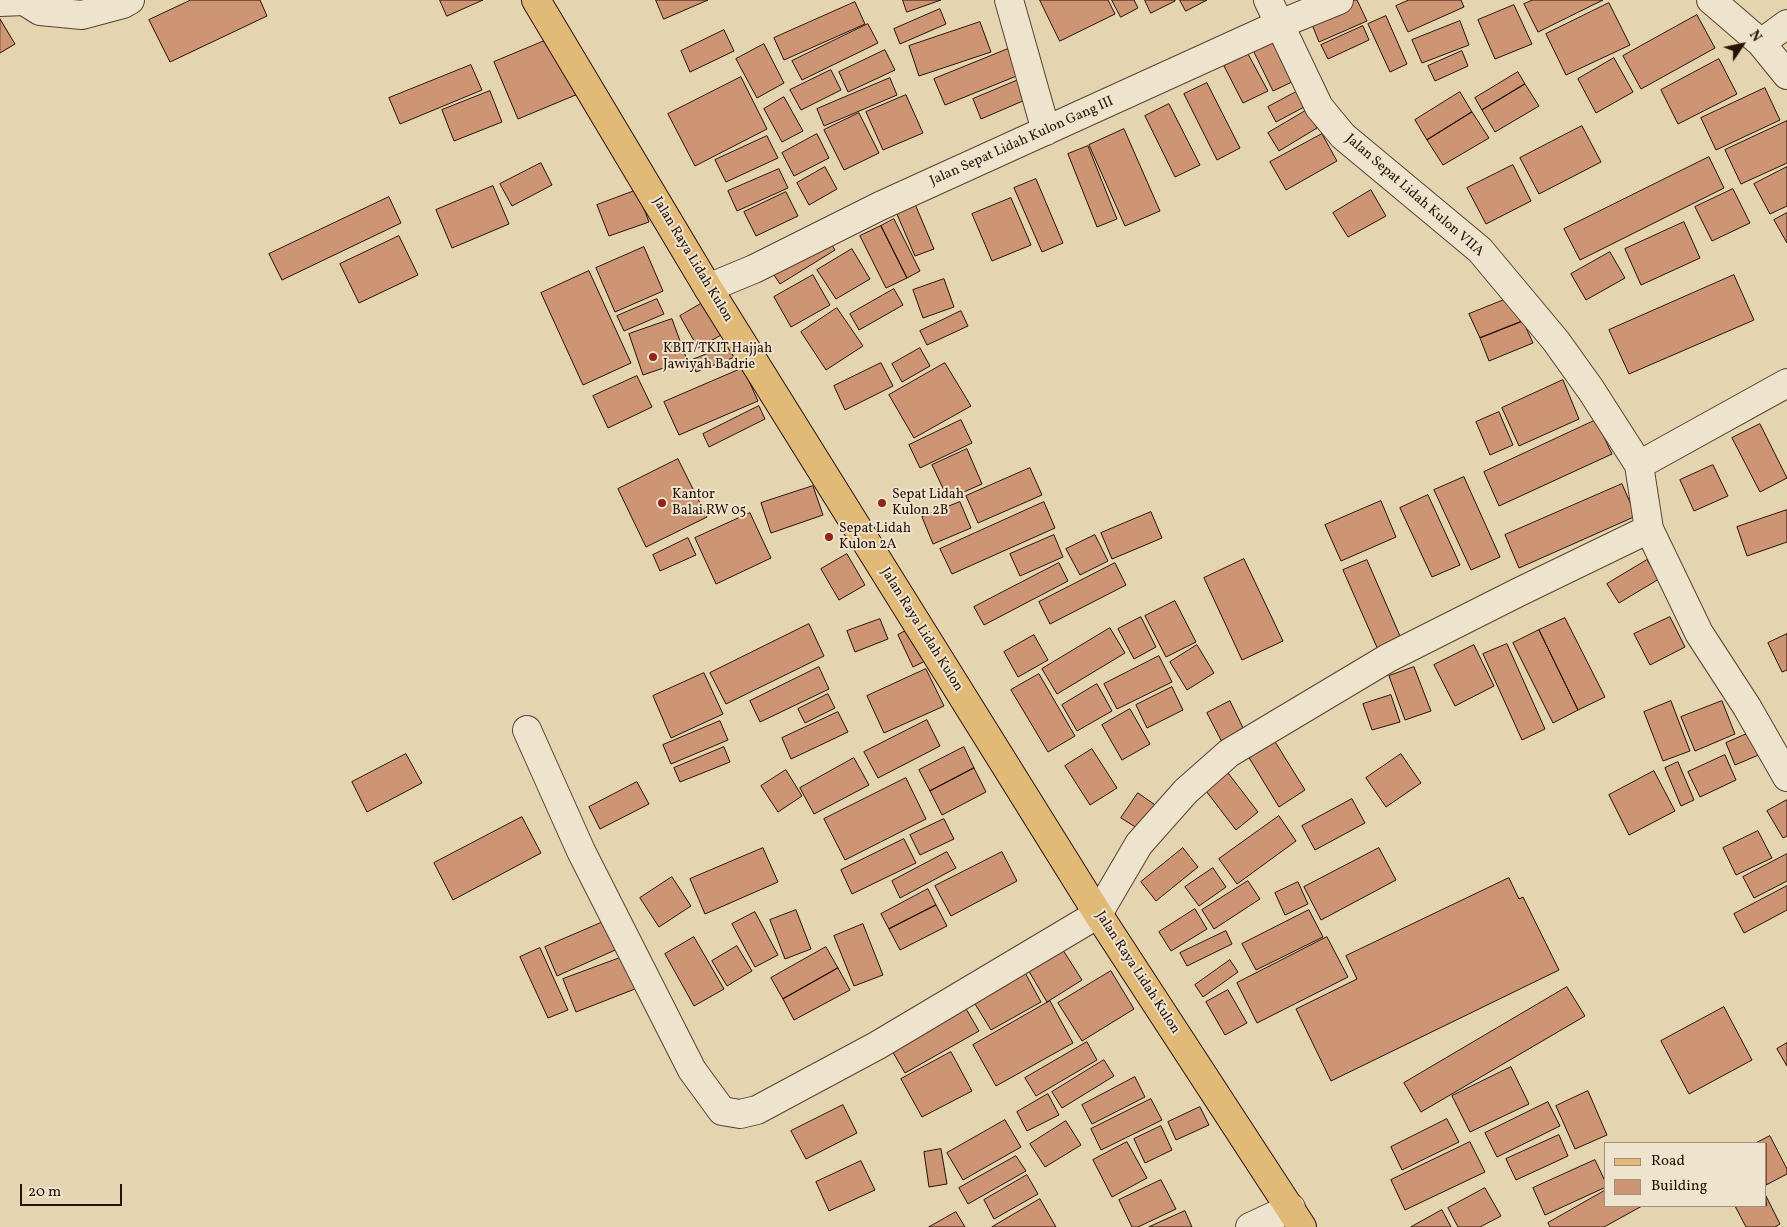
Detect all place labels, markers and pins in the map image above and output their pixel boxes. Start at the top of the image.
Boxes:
place label: KBIT/TKIT Hajjah Jawiyah Badrie [663,341,772,374]
marker: KBIT/TKIT Hajjah Jawiyah Badrie [647,351,659,363]
place label: Kantor Balai RW 05 [672,487,746,520]
place label: Sepat Lidah Kulon 2B [892,487,964,520]
marker: Kantor Balai RW 05 [656,497,668,509]
marker: Sepat Lidah Kulon 2B [876,497,888,509]
place label: Sepat Lidah Kulon 2A [839,521,911,554]
marker: Sepat Lidah Kulon 2A [823,531,835,543]

